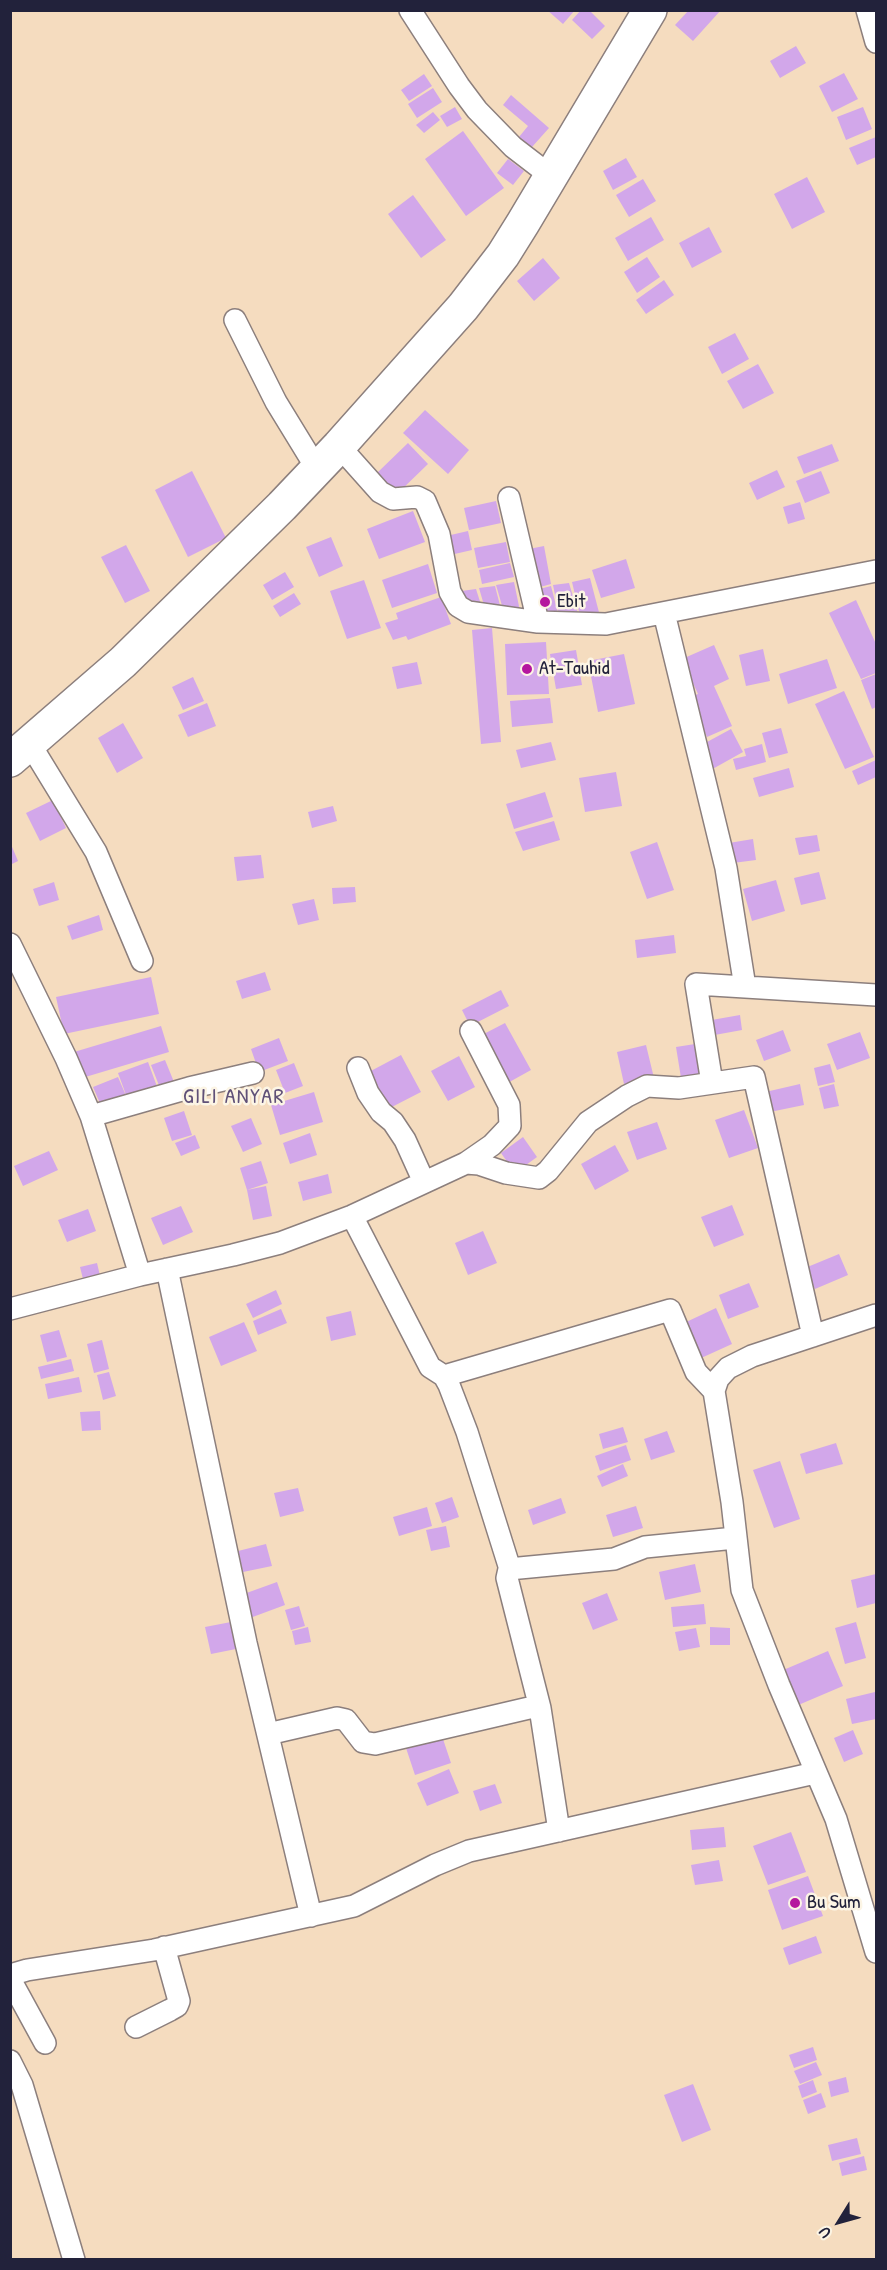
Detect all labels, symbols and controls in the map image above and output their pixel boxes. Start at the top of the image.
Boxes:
place label: Ebit [557,590,585,614]
marker: Ebit [538,595,552,609]
place label: At-Tauhid [539,657,610,681]
marker: At-Tauhid [520,662,534,676]
district label: GILI ANYAR [183,1084,285,1110]
place label: Bu Sum [807,1891,861,1915]
marker: Bu Sum [788,1896,802,1910]
north arrow [809,2192,869,2252]
text: U [813,2223,836,2243]

